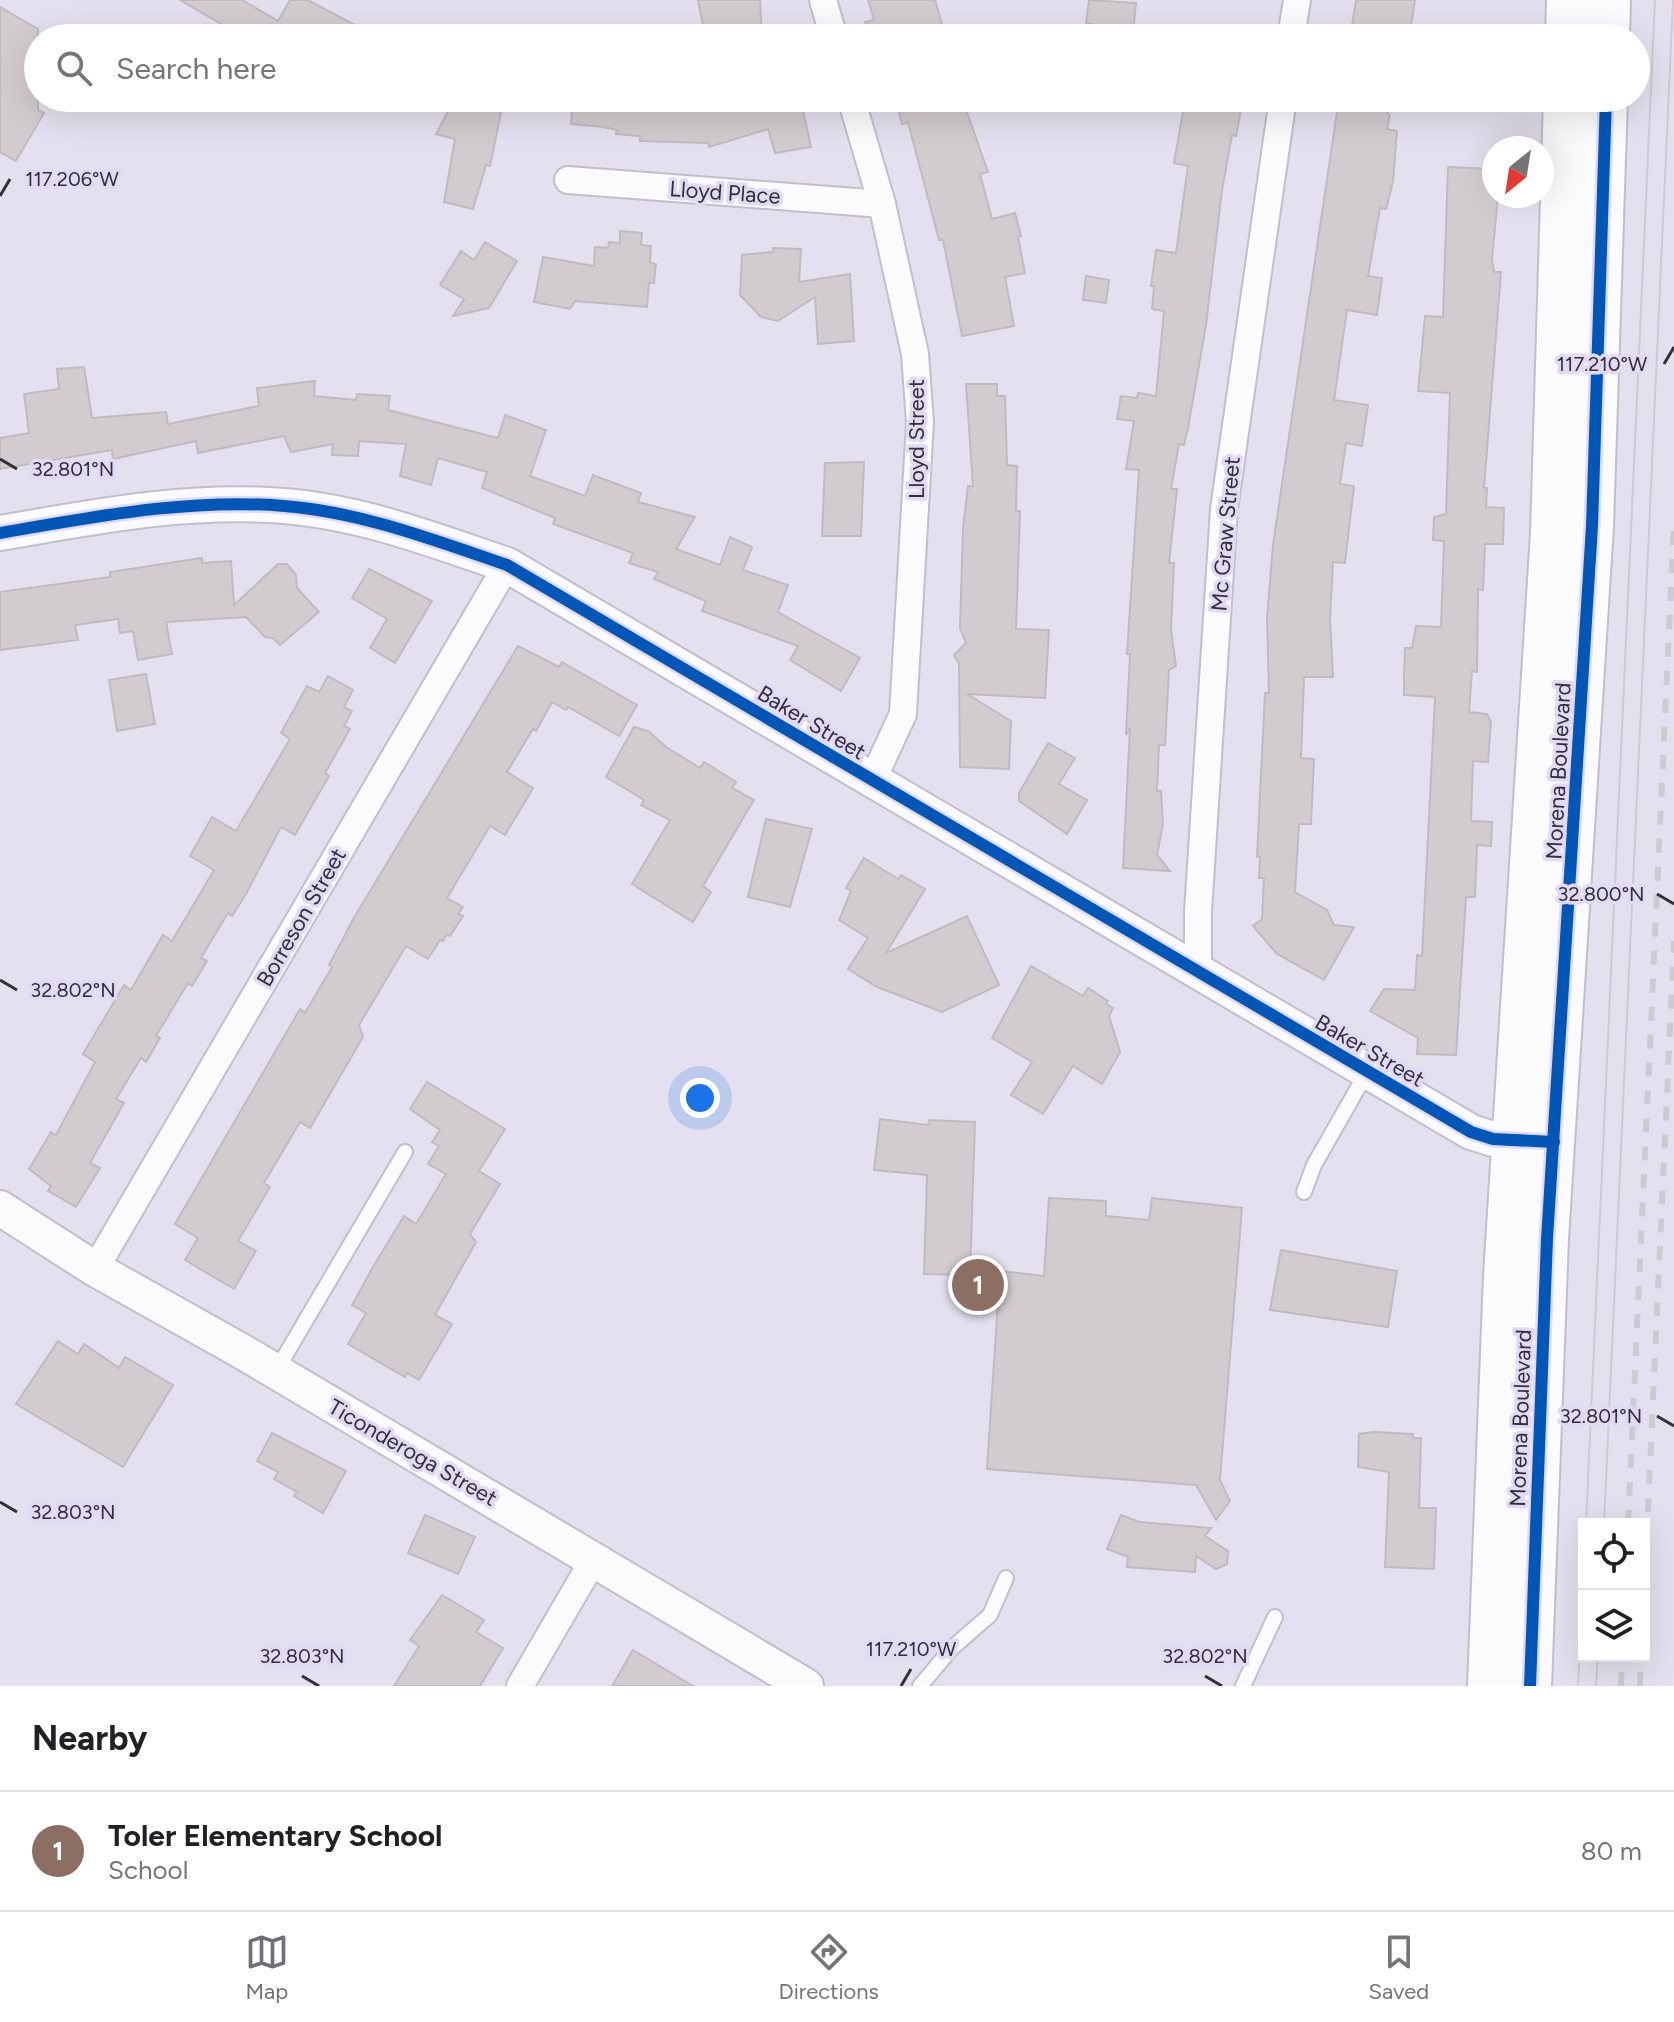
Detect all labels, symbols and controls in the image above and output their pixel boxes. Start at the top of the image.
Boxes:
search box [24,24,1650,112]
icon: search [52,46,96,90]
text: Search here [116,50,276,87]
north arrow [1482,136,1554,208]
text: 117.206°W [25,167,119,191]
street label: Lloyd Place [669,175,781,210]
text: 117.210°W [1557,352,1647,376]
street label: Lloyd Street [903,379,930,499]
street label: Mc Graw Street [1205,455,1246,613]
text: 32.801°N [32,457,114,481]
street label: Baker Street [753,680,871,765]
street label: Morena Boulevard [1540,682,1577,860]
street label: Borreson Street [251,843,352,991]
text: 32.800°N [1558,882,1645,906]
text: 32.802°N [30,978,116,1002]
street label: Baker Street [1310,1008,1429,1093]
your location [680,1078,720,1118]
pin: 1 [952,1255,1004,1315]
street label: Morena Boulevard [1504,1329,1537,1507]
street label: Ticonderoga Street [324,1393,502,1512]
text: 32.801°N [1560,1404,1642,1428]
text: 32.803°N [30,1500,116,1524]
map controls [1578,1518,1650,1662]
button: locate [1578,1518,1650,1590]
button: layers [1578,1590,1650,1662]
text: 117.210°W [866,1637,956,1661]
text: 32.803°N [259,1644,345,1668]
text: 32.802°N [1162,1644,1248,1668]
text: Nearby [32,1718,147,1759]
text: Toler Elementary School [108,1817,442,1854]
text: 1 [53,1835,63,1867]
text: 80 m [1581,1835,1642,1867]
text: School [108,1854,188,1886]
tab: Map [245,1930,289,2005]
tab: Directions [779,1930,879,2005]
tab: Saved [1368,1930,1429,2005]

